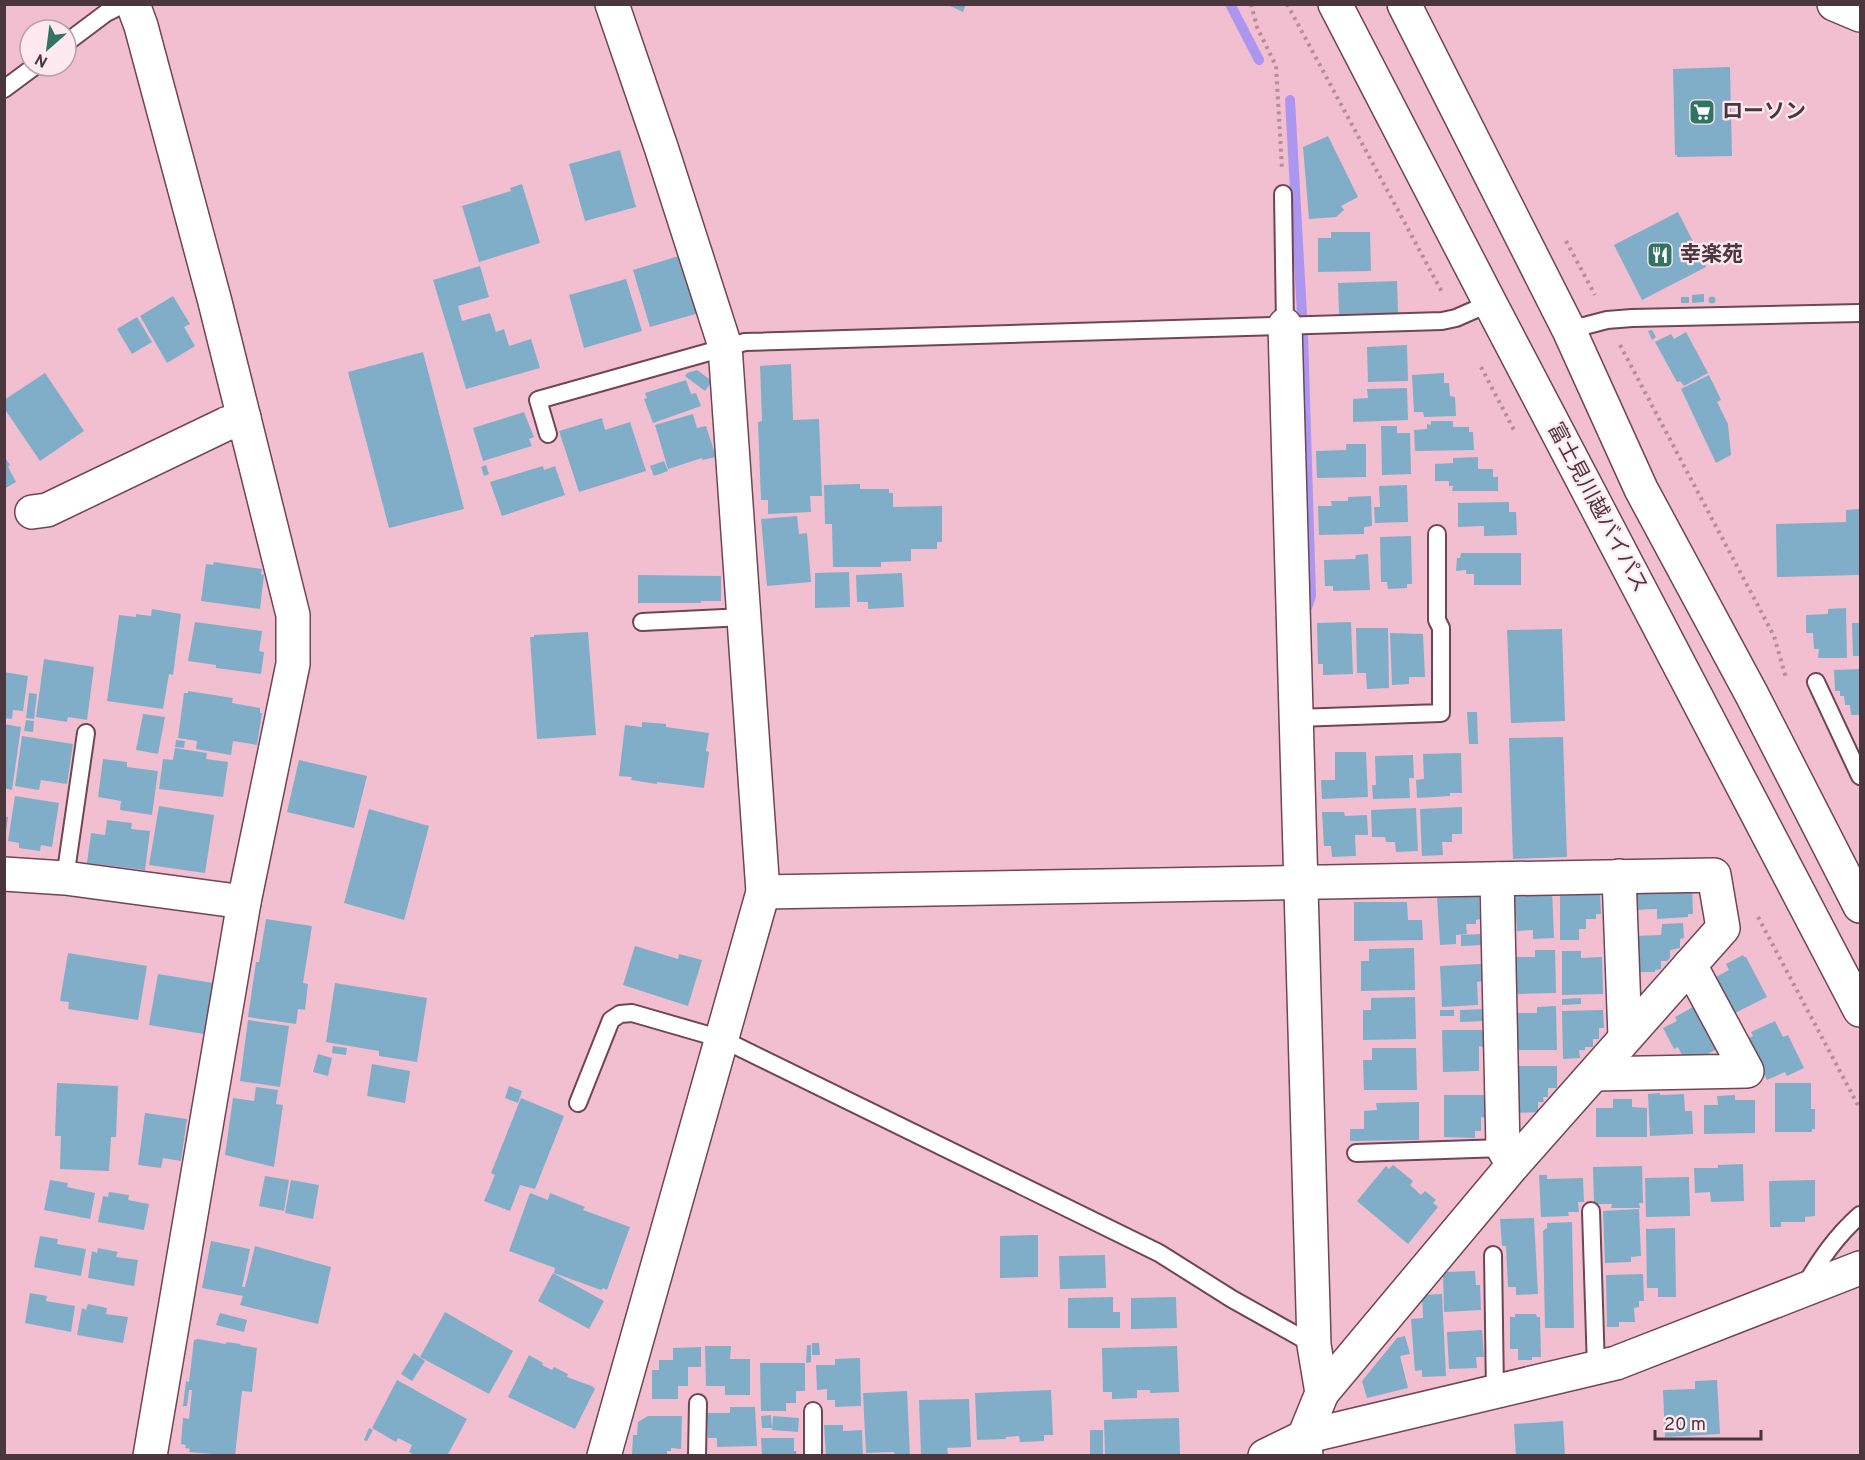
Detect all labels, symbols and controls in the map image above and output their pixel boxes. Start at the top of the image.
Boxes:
north arrow [18,18,78,78]
text: N [32,48,52,71]
supermarket icon: ローソン [1687,97,1717,127]
place label: ローソン [1722,99,1806,126]
restaurant icon: 幸楽苑 [1645,240,1675,270]
place label: 幸楽苑 [1680,242,1743,269]
street label: 富士見川越バイパス [1541,418,1653,598]
scale bar [1655,1403,1762,1441]
text: 20 m [1664,1414,1706,1437]

